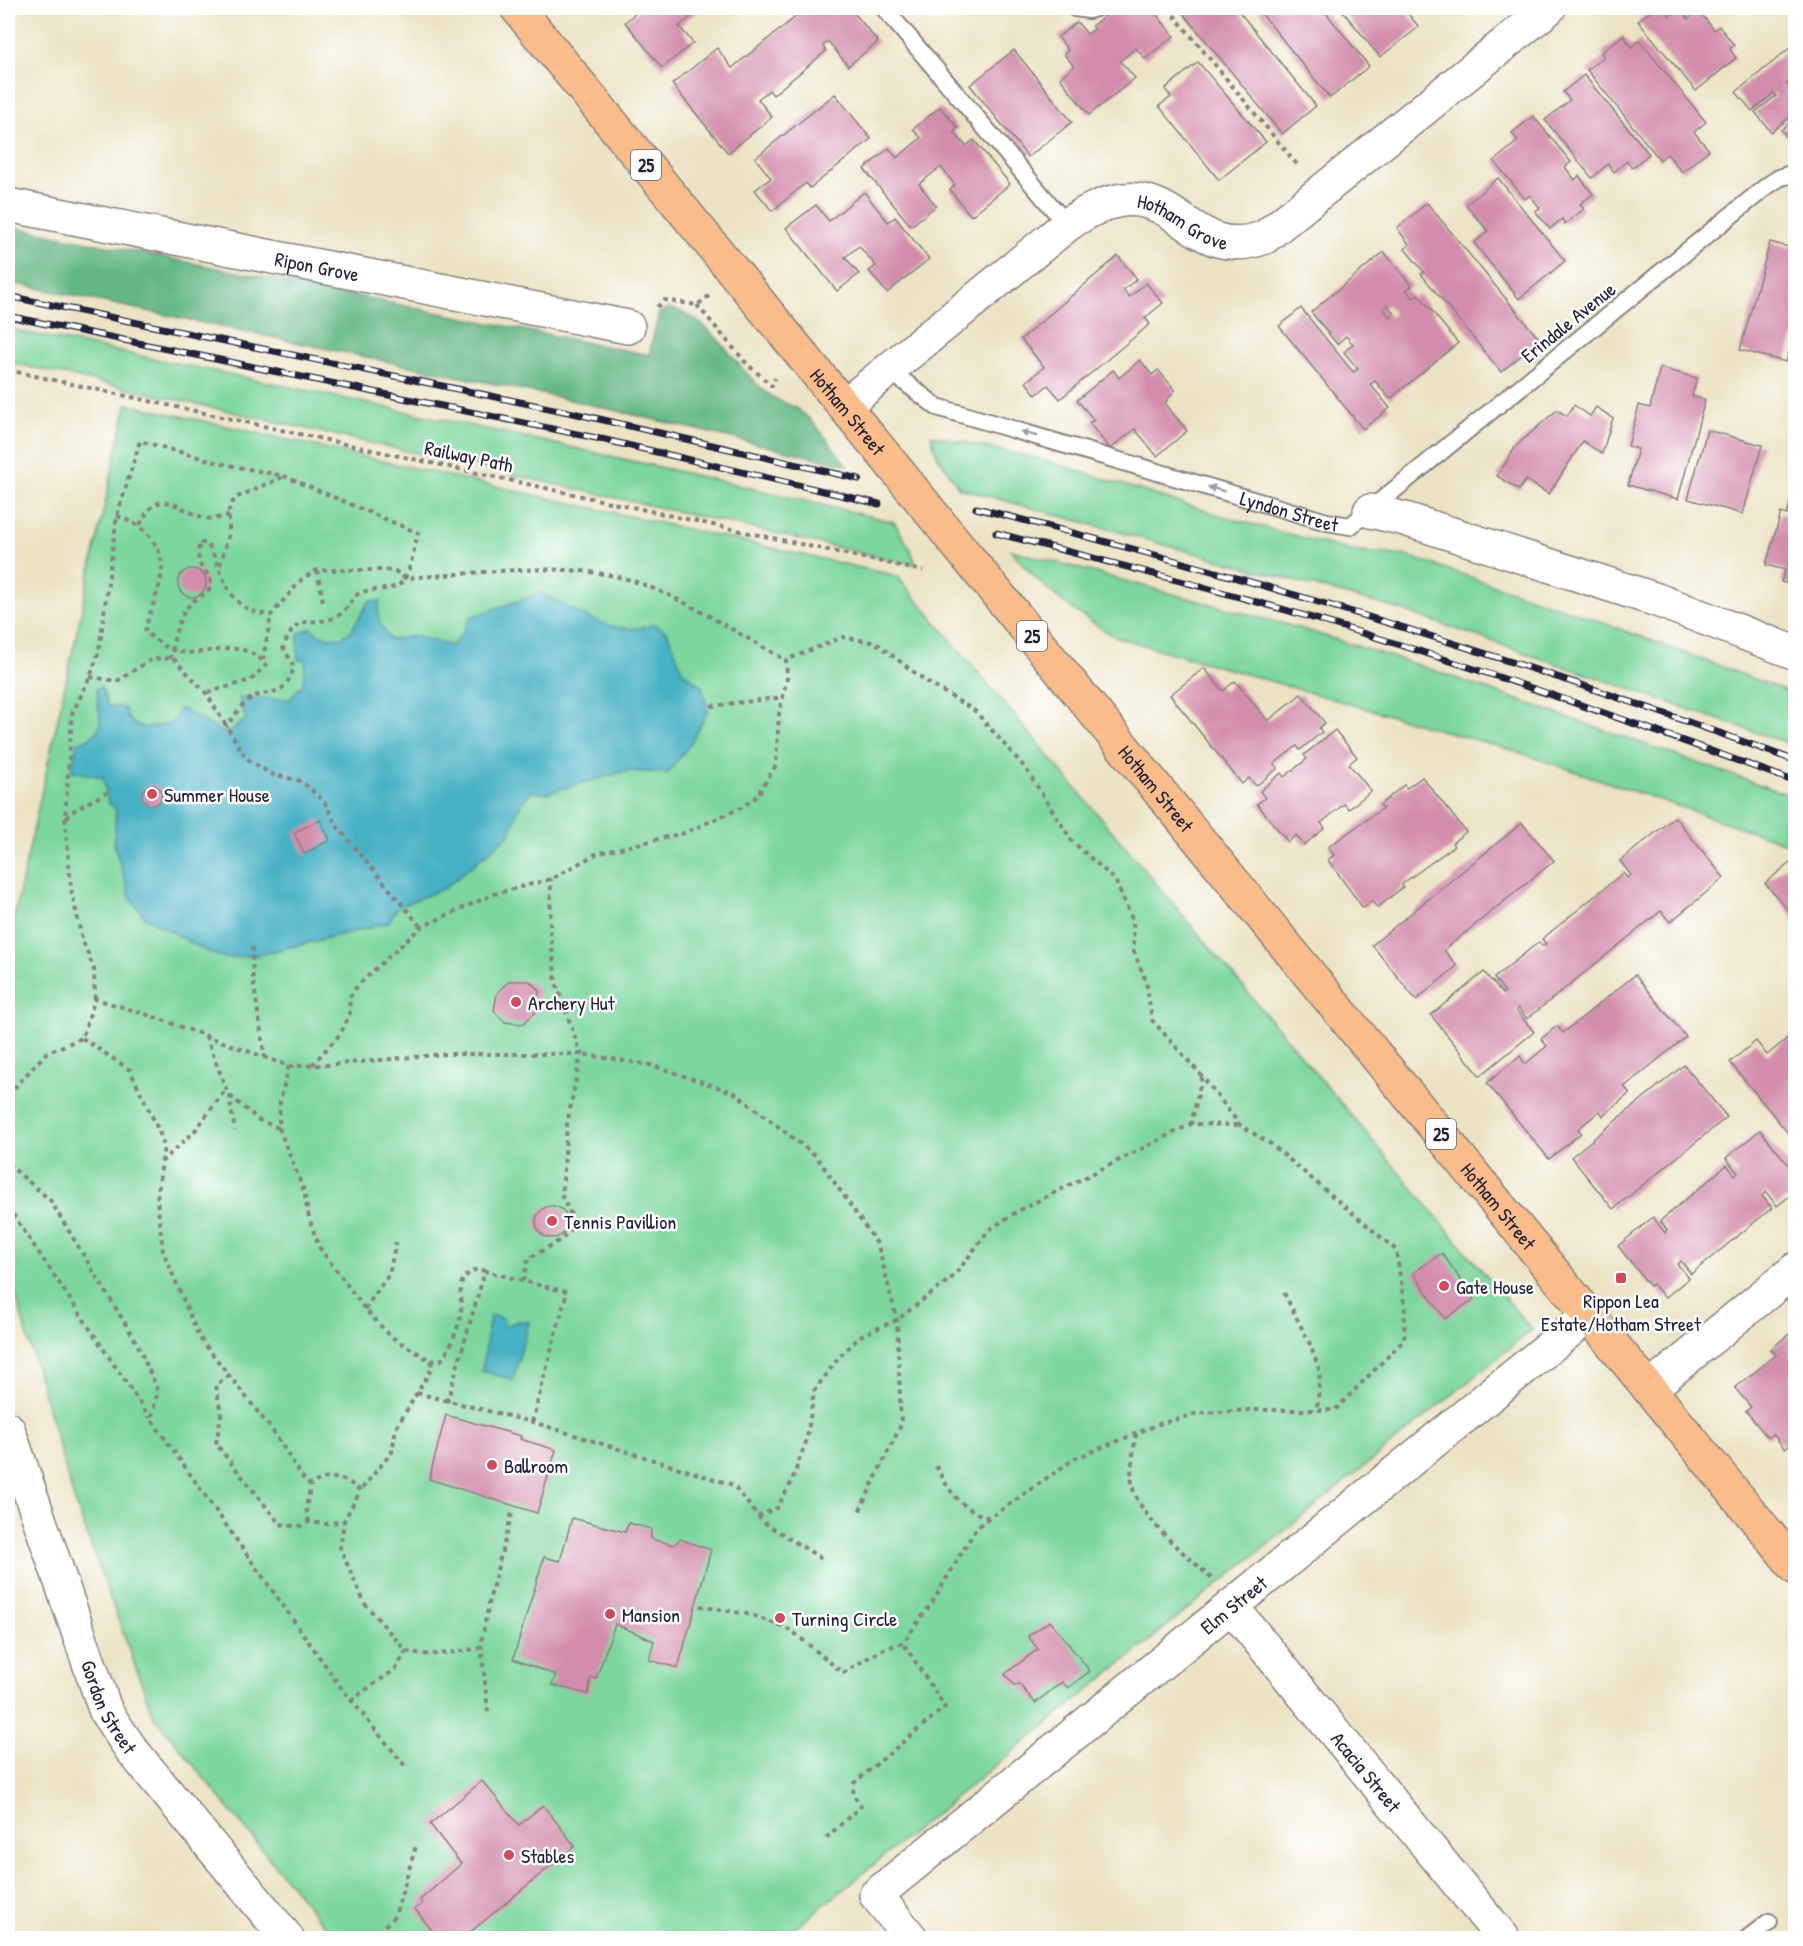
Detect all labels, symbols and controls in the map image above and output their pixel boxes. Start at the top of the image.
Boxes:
road number: 25 [631,150,661,180]
street label: Hotham Grove [1135,186,1230,256]
street label: Ripon Grove [273,244,362,287]
street label: Erindale Avenue [1515,276,1621,368]
street label: Hotham Street [804,362,893,461]
one-way arrow [1020,429,1038,438]
street label: Railway Path [422,433,516,479]
one-way arrow [1207,484,1225,493]
street label: Lyndon Street [1237,484,1342,537]
road number: 25 [1017,621,1047,651]
street label: Hotham Street [1113,739,1201,838]
place label: Summer House [164,781,270,808]
marker: Summer House [145,787,159,801]
place label: Archery Hut [528,989,616,1016]
marker: Archery Hut [509,995,523,1009]
road number: 25 [1426,1119,1456,1149]
street label: Hotham Street [1455,1156,1544,1256]
place label: Tennis Pavillion [564,1208,676,1235]
marker: Tennis Pavillion [545,1214,559,1228]
marker: Rippon Lea Estate/Hotham Street [1614,1271,1628,1285]
place label: Gate House [1456,1273,1534,1300]
marker: Gate House [1437,1279,1451,1293]
place label: Rippon Lea Estate/Hotham Street [1541,1287,1702,1337]
place label: Ballroom [504,1452,568,1479]
marker: Ballroom [485,1458,499,1472]
street label: Elm Street [1194,1568,1273,1640]
place label: Mansion [622,1601,680,1628]
place label: Turning Circle [792,1605,897,1632]
marker: Mansion [603,1607,617,1621]
marker: Turning Circle [773,1611,787,1625]
street label: Gordon Street [75,1656,144,1760]
street label: Acacia Street [1326,1726,1408,1818]
place label: Stables [521,1842,574,1869]
marker: Stables [502,1848,516,1862]

